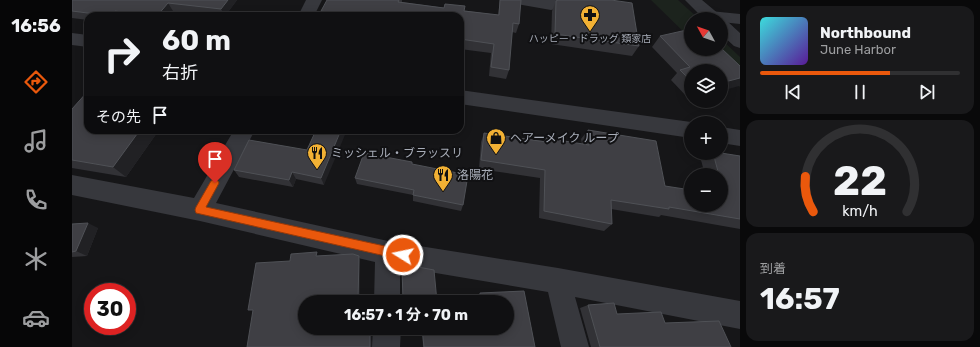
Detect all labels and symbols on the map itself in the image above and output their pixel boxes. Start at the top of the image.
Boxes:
pharmacy icon: ハッピー・ドラッグ 類家店 [579,4,601,32]
north arrow [684,12,728,56]
place label: ハッピー・ドラッグ 類家店 [529,33,651,45]
shop icon: ヘアーメイク ループ [485,127,507,155]
place label: ヘアーメイク ループ [510,131,619,145]
pin [198,142,232,183]
restaurant icon: ミッシェル・ブラッスリ [306,142,328,170]
place label: ミッシェル・ブラッスリ [331,146,463,160]
restaurant icon: 洛陽花 [432,164,454,192]
place label: 洛陽花 [457,168,493,182]
position arrow [382,234,424,276]
speed limit sign: 30 [84,283,136,335]

